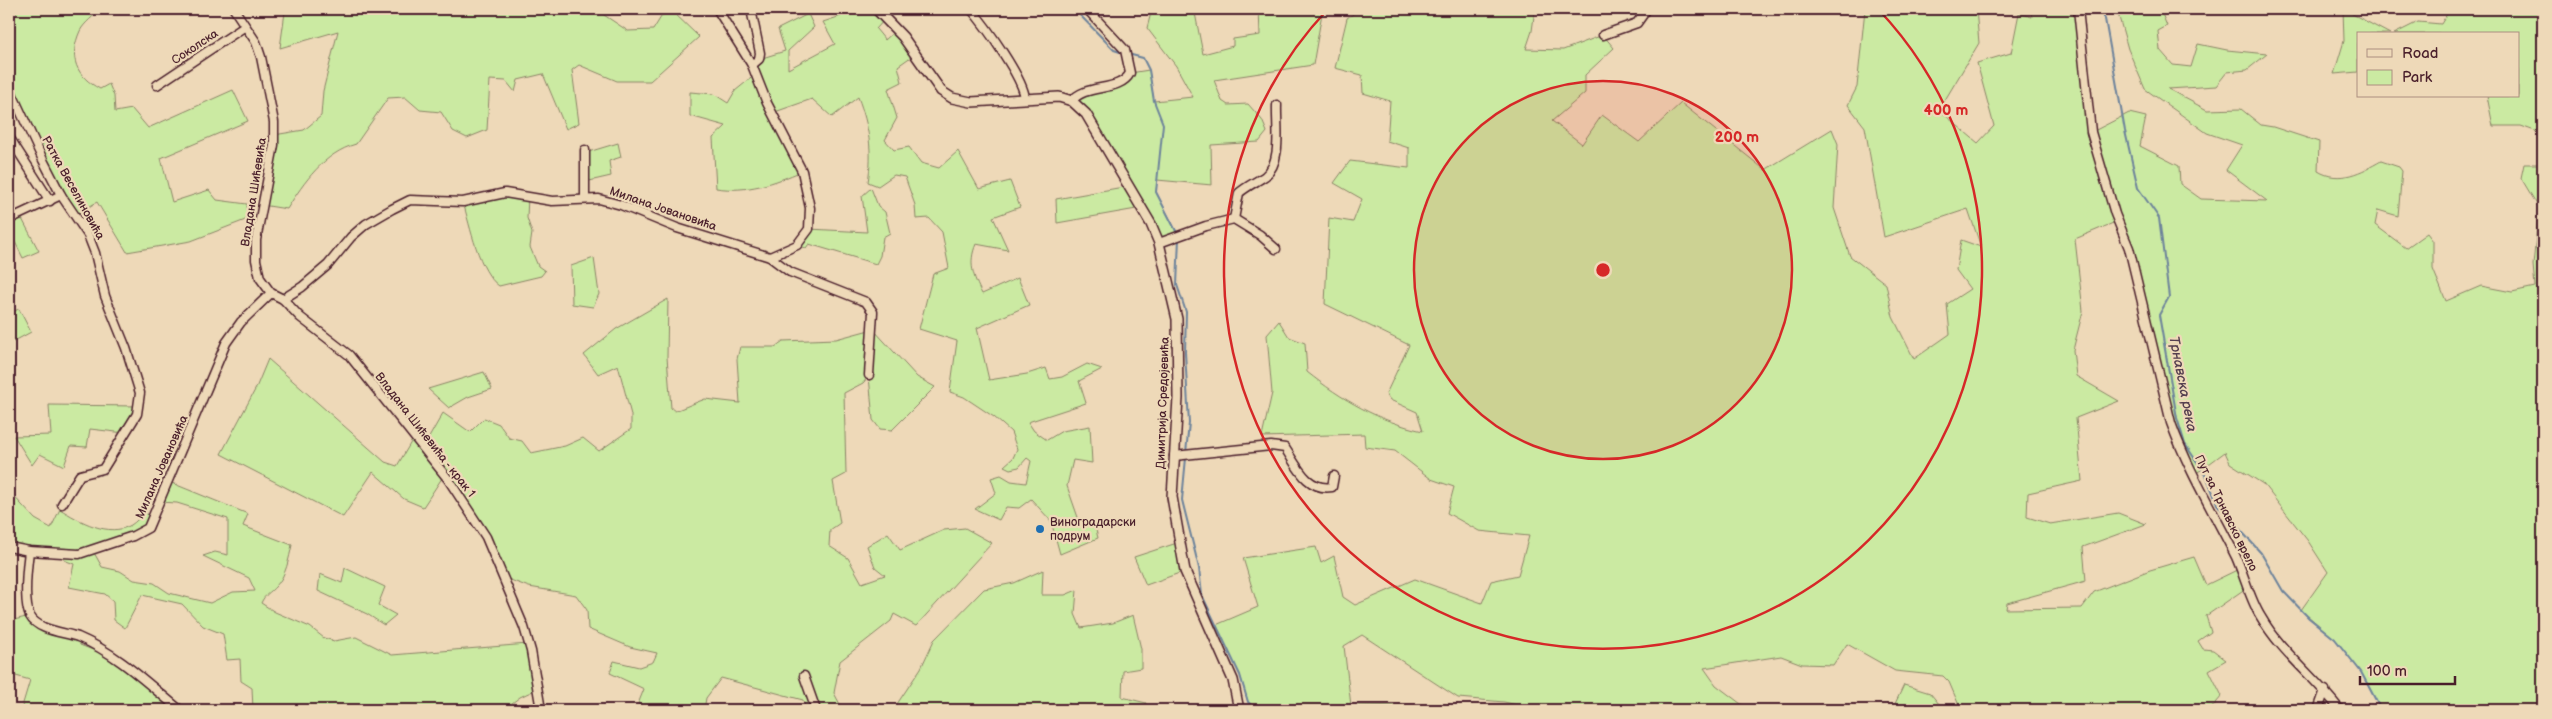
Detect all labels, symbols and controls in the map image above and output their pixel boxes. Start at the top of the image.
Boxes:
street label: Соколска [169,26,221,68]
legend [2357,32,2520,98]
text: Road [2402,44,2438,63]
text: Park [2402,68,2433,87]
text: 400 m [1924,101,1968,120]
text: 200 m [1715,128,1759,147]
street label: Ратка Веселиновића [38,134,108,242]
street label: Владана Шићевића [238,136,270,248]
street label: Милана Јовановића [608,184,718,234]
centre of rings [1594,261,1612,279]
water label: Трнавска река [2165,335,2201,433]
street label: Димитрија Средојевића [1153,336,1173,470]
street label: Владана Шићевића - крак 1 [372,370,478,500]
street label: Милана Јовановића [132,413,192,521]
street label: Пут за Трнавско врело [2191,452,2261,574]
place label: Виноградарски подрум [1050,515,1136,544]
marker: Виноградарски подрум [1034,523,1046,535]
scale bar [2360,654,2454,686]
text: 100 m [2367,662,2407,681]

